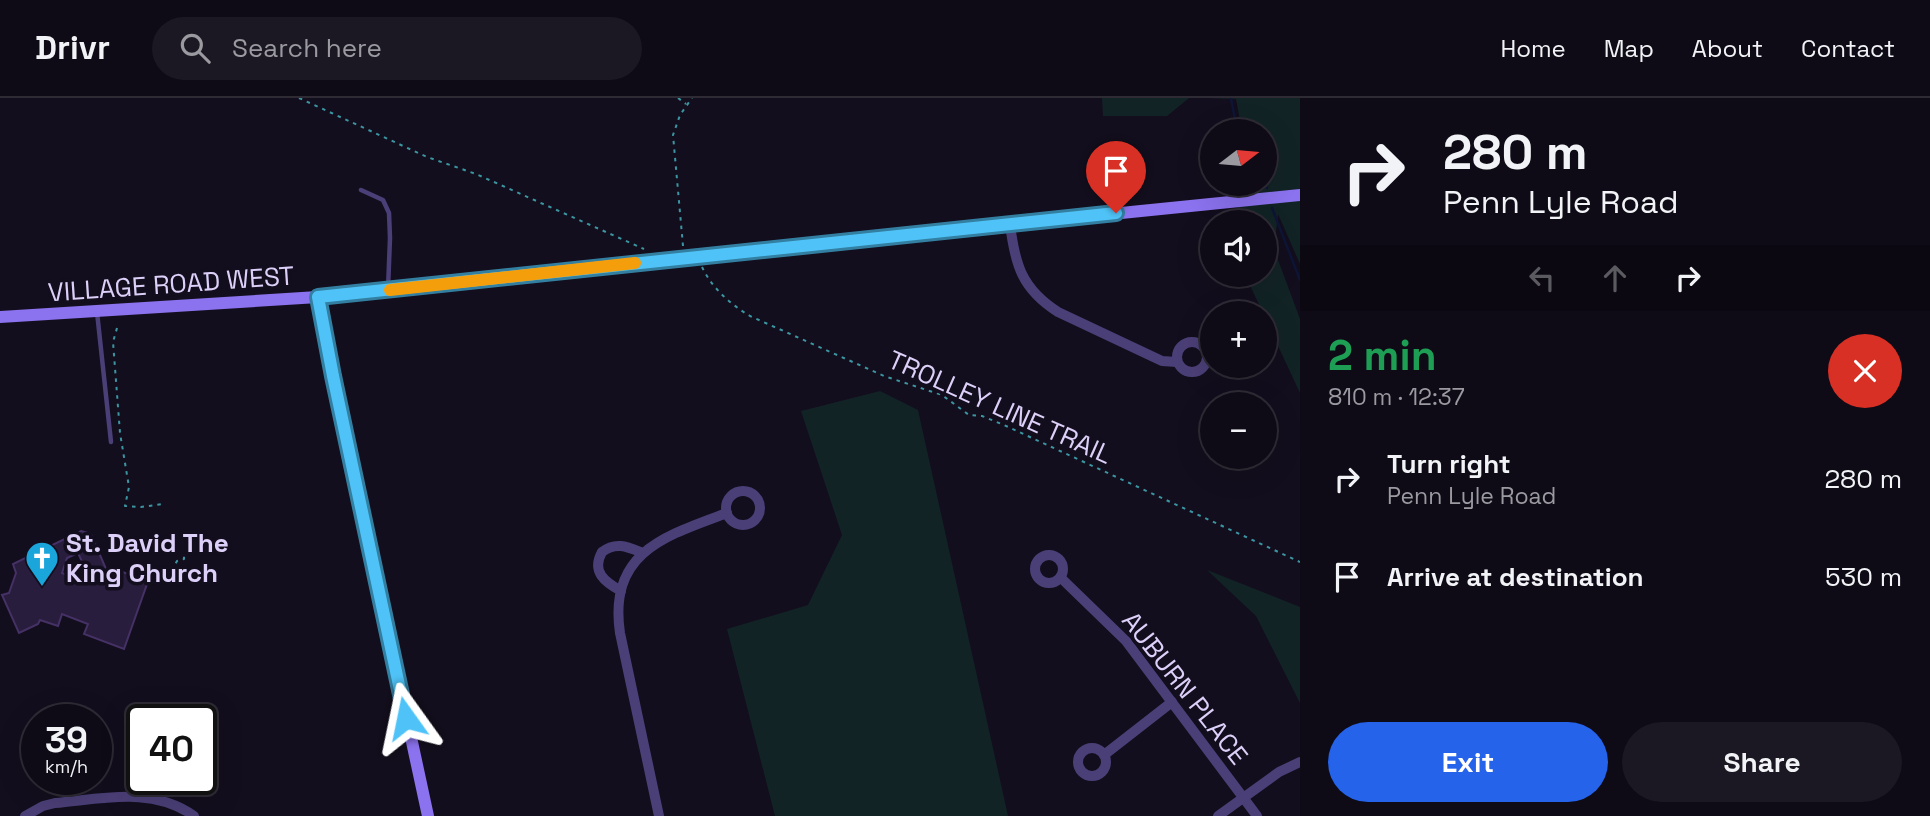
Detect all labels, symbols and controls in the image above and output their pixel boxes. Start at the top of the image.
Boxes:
search box [152,17,642,80]
text: Drivr [35,27,110,69]
icon: search [176,29,214,67]
text: Search here [232,31,382,65]
text: Home [1500,33,1566,64]
text: Map [1604,33,1654,64]
text: About [1692,33,1763,64]
text: Contact [1801,33,1895,64]
north arrow [1200,119,1278,196]
map controls [1200,119,1277,469]
text: 280 m [1443,121,1588,183]
icon: right [1328,126,1419,217]
pin [1086,141,1146,213]
icon: arrive [1097,152,1135,190]
text: Penn Lyle Road [1443,182,1679,222]
button: sound [1200,210,1277,287]
street label: VILLAGE ROAD WEST [47,258,295,310]
icon: left [1523,259,1561,297]
icon: ahead [1596,259,1634,297]
icon: right [1669,259,1707,297]
button: + [1200,301,1277,378]
text: 2 min [1328,329,1437,382]
button: close [1828,334,1902,408]
street label: TROLLEY LINE TRAIL [883,342,1117,472]
text: 810 m · 12:37 [1328,382,1465,412]
button: − [1200,392,1277,469]
text: Turn right [1387,447,1511,481]
icon: right [1328,460,1366,498]
text: 280 m [1824,462,1902,496]
text: Penn Lyle Road [1387,481,1556,511]
place label: St. David The King Church [66,526,229,590]
church icon: St. David The King Church [23,539,61,588]
icon: arrive [1328,558,1366,596]
text: Arrive at destination [1387,560,1644,594]
text: 530 m [1825,560,1902,594]
street label: AUBURN PLACE [1115,604,1255,772]
position arrow [369,681,443,755]
speed limit sign: 40 [126,704,217,795]
text: 39 [45,718,88,762]
button: Exit [1328,722,1608,802]
button: Share [1622,722,1902,802]
text: km/h [45,755,88,778]

